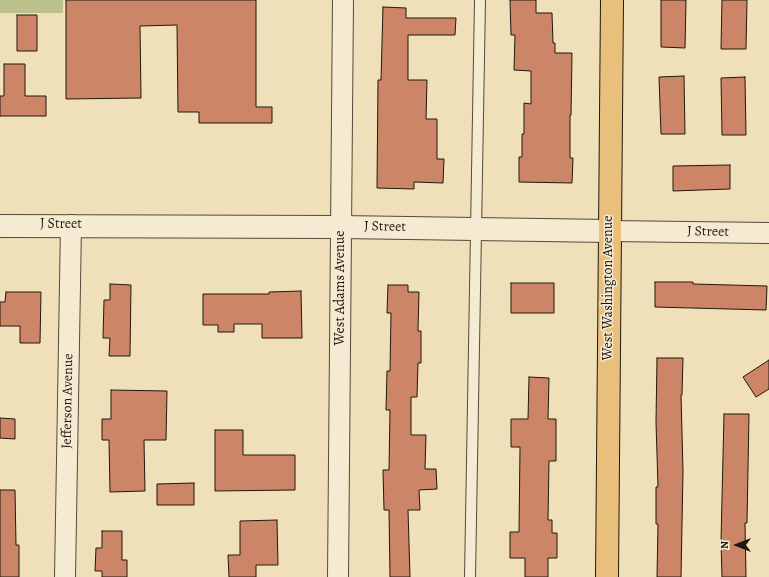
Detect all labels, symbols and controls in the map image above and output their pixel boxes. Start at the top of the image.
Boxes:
street label: West Washington Avenue [601,215,617,361]
street label: J Street [40,217,82,233]
street label: J Street [364,218,406,236]
street label: J Street [687,223,729,241]
street label: West Adams Avenue [333,230,349,346]
street label: Jefferson Avenue [59,353,77,449]
north arrow [717,525,757,565]
text: N [717,541,732,549]

